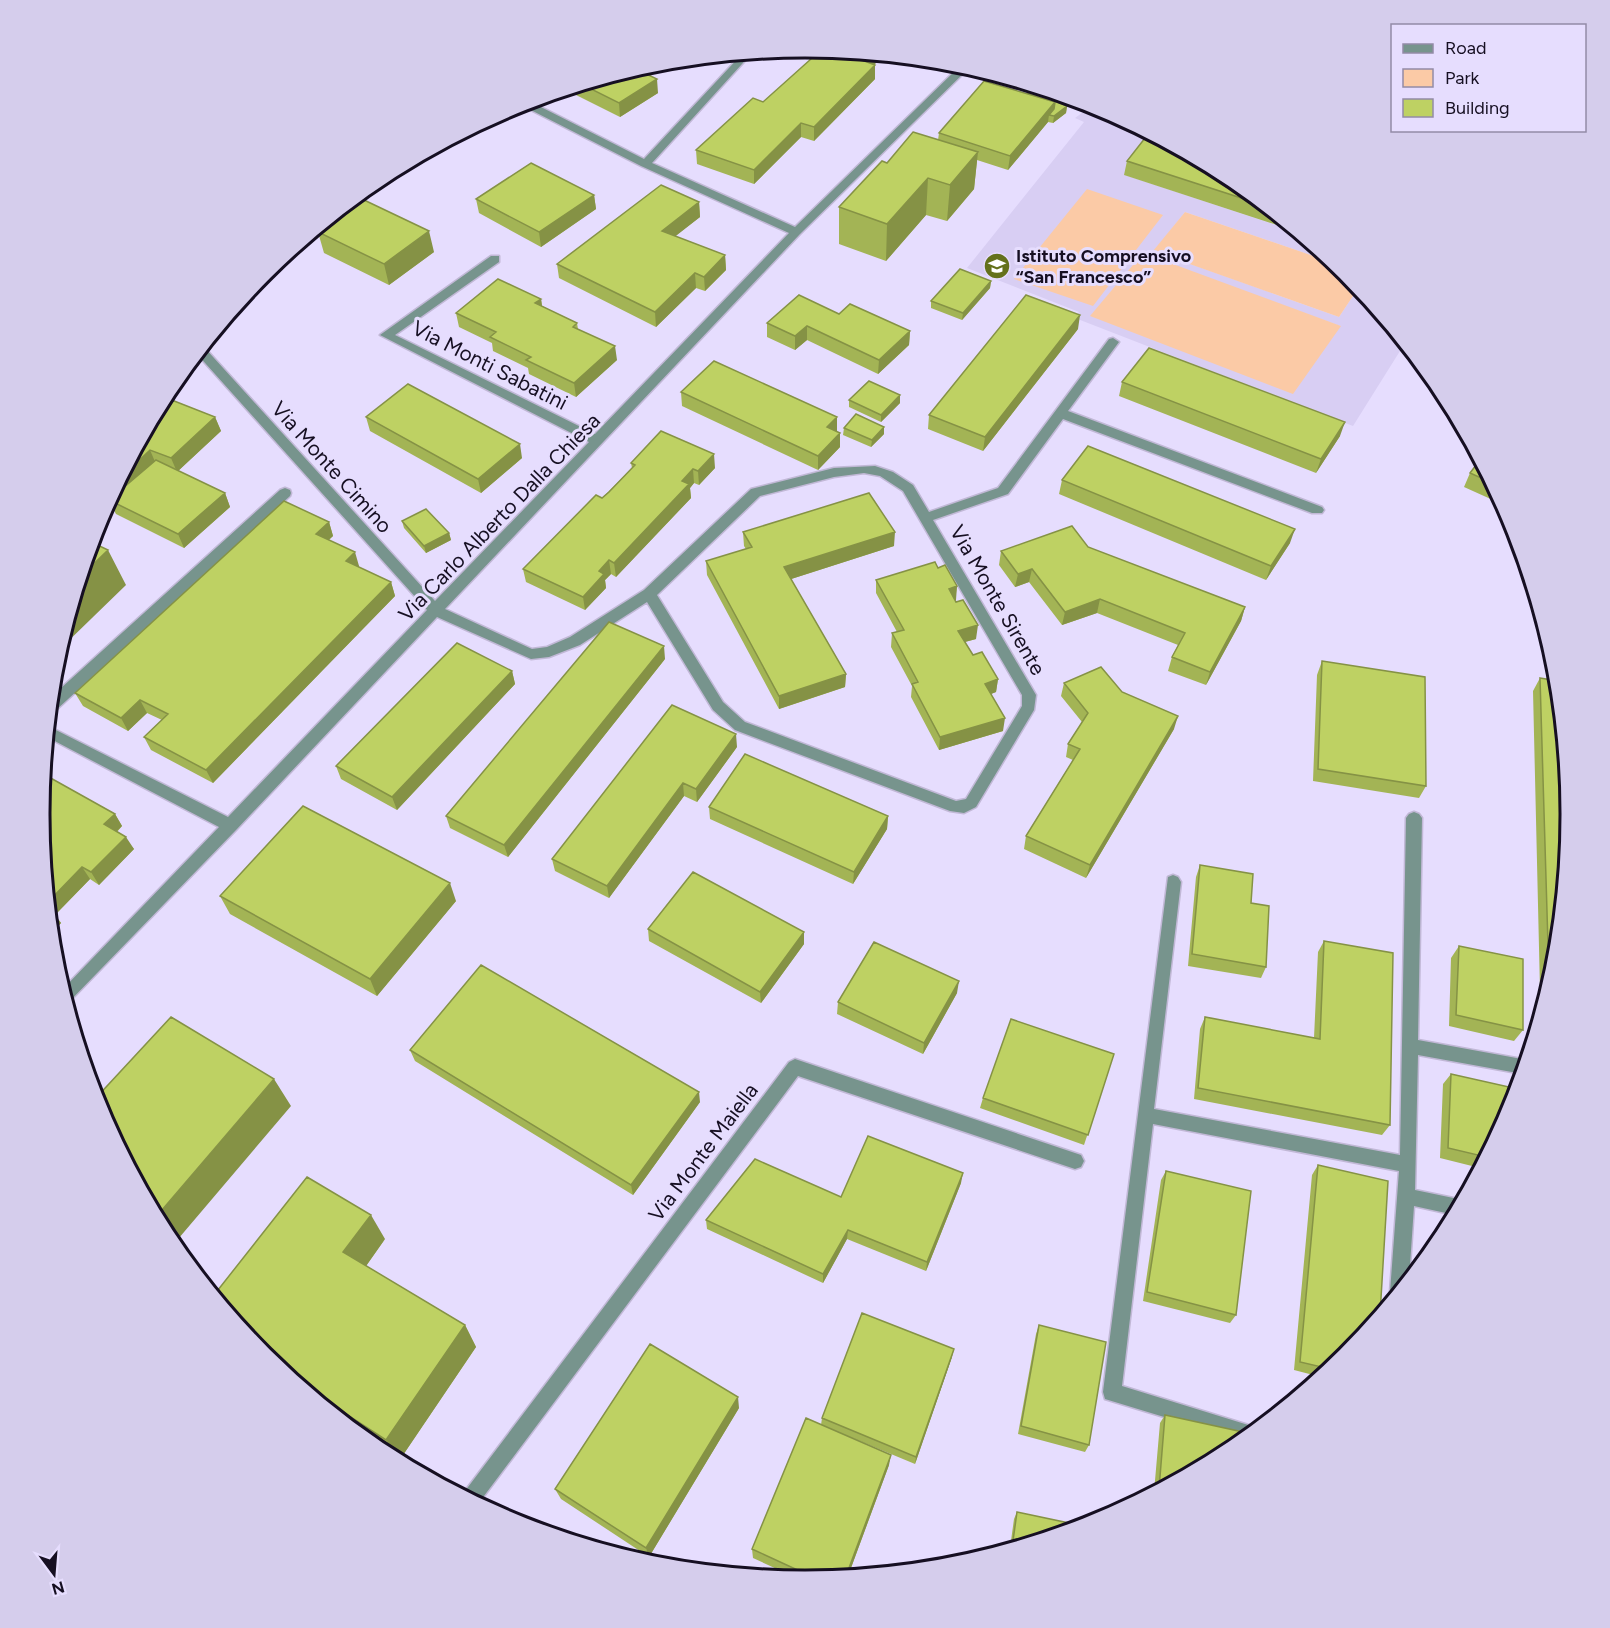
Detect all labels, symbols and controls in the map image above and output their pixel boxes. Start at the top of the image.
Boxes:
legend [1391,24,1586,132]
text: Road [1445,37,1486,59]
text: Park [1445,67,1480,89]
text: Building [1445,97,1510,119]
place label: Istituto Comprensivo “San Francesco” [1016,245,1191,288]
school or university icon: Istituto Comprensivo “San Francesco” [982,251,1012,281]
street label: Via Monti Sabatini [408,315,572,415]
street label: Via Monte Cimino [266,396,398,538]
street label: Via Carlo Alberto Dalla Chiesa [393,408,605,626]
street label: Via Monte Sirente [945,521,1051,679]
street label: Via Monte Maiella [643,1078,763,1226]
north arrow [24,1544,84,1604]
text: N [49,1577,67,1599]

